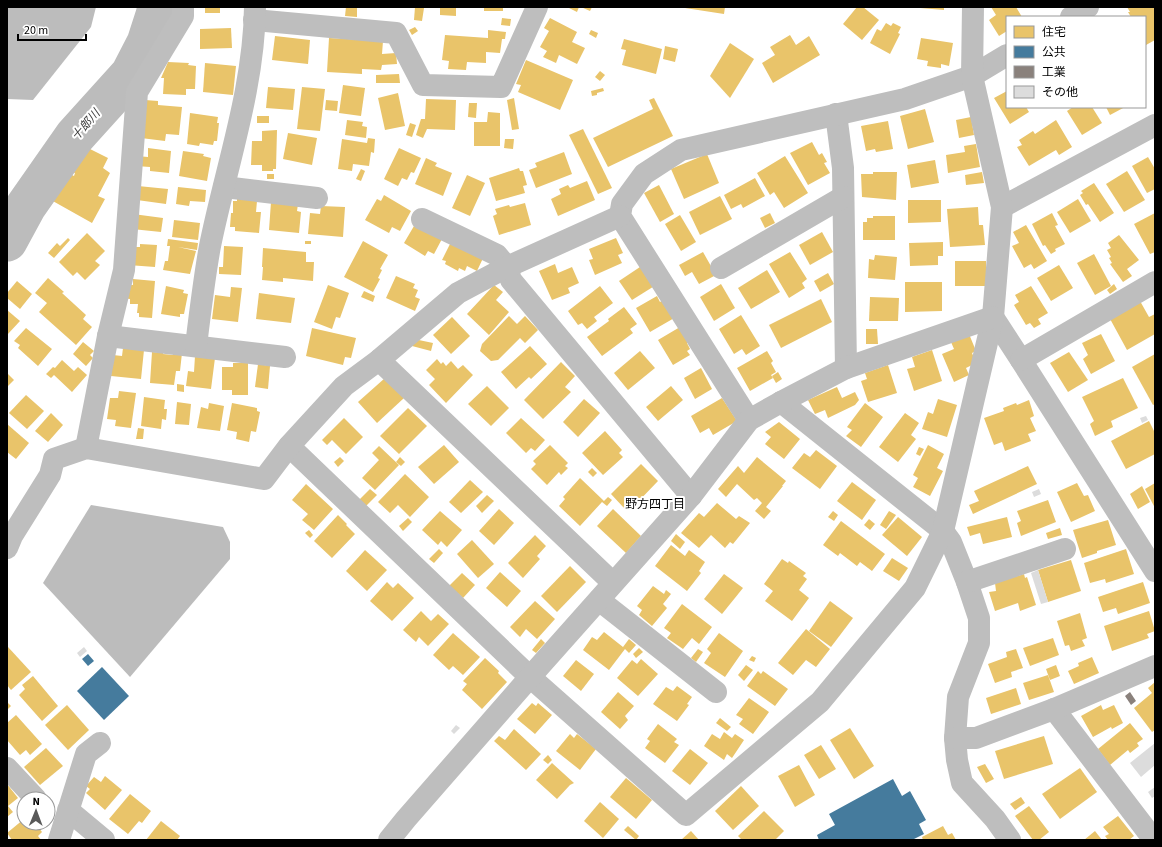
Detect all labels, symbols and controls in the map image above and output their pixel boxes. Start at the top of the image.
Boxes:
scale bar [18,16,86,42]
legend [1006,16,1146,108]
text: 20 m [24,22,48,39]
text: 住宅 [1042,24,1066,41]
text: 公共 [1042,44,1066,61]
text: 工業 [1042,64,1066,81]
text: その他 [1042,84,1078,101]
water label: 十郎川 [68,104,106,144]
district label: 野方四丁目 [625,496,685,513]
north arrow [16,791,56,831]
text: N [32,794,40,809]

